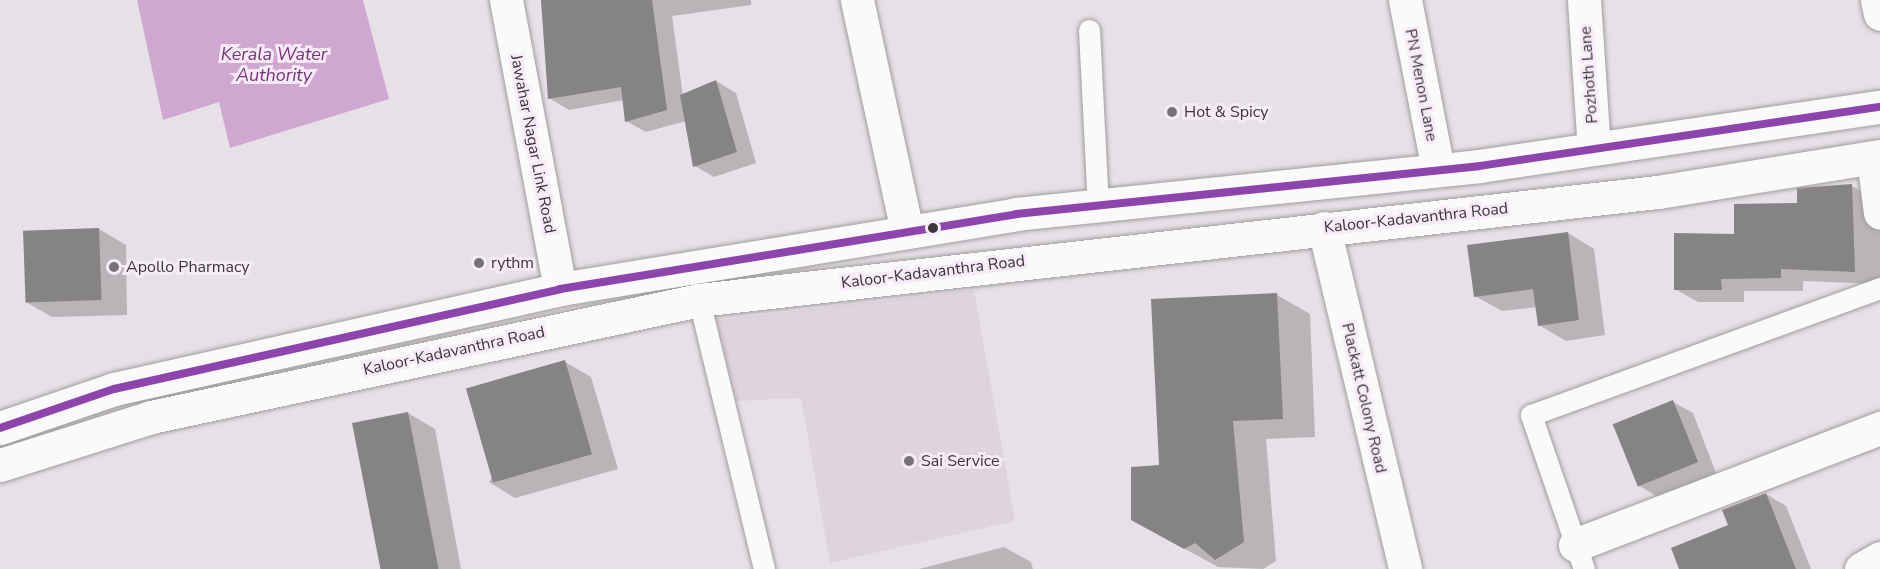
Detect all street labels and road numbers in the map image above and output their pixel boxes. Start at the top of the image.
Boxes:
street label: Pozhoth Lane [1576,26,1602,124]
street label: PN Menon Lane [1401,27,1441,143]
street label: Jawahar Nagar Link Road [506,53,560,235]
street label: Kaloor-Kadavanthra Road [1323,199,1509,237]
street label: Kaloor-Kadavanthra Road [840,251,1026,293]
street label: Plackatt Colony Road [1337,321,1391,475]
street label: Kaloor-Kadavanthra Road [361,322,547,380]

